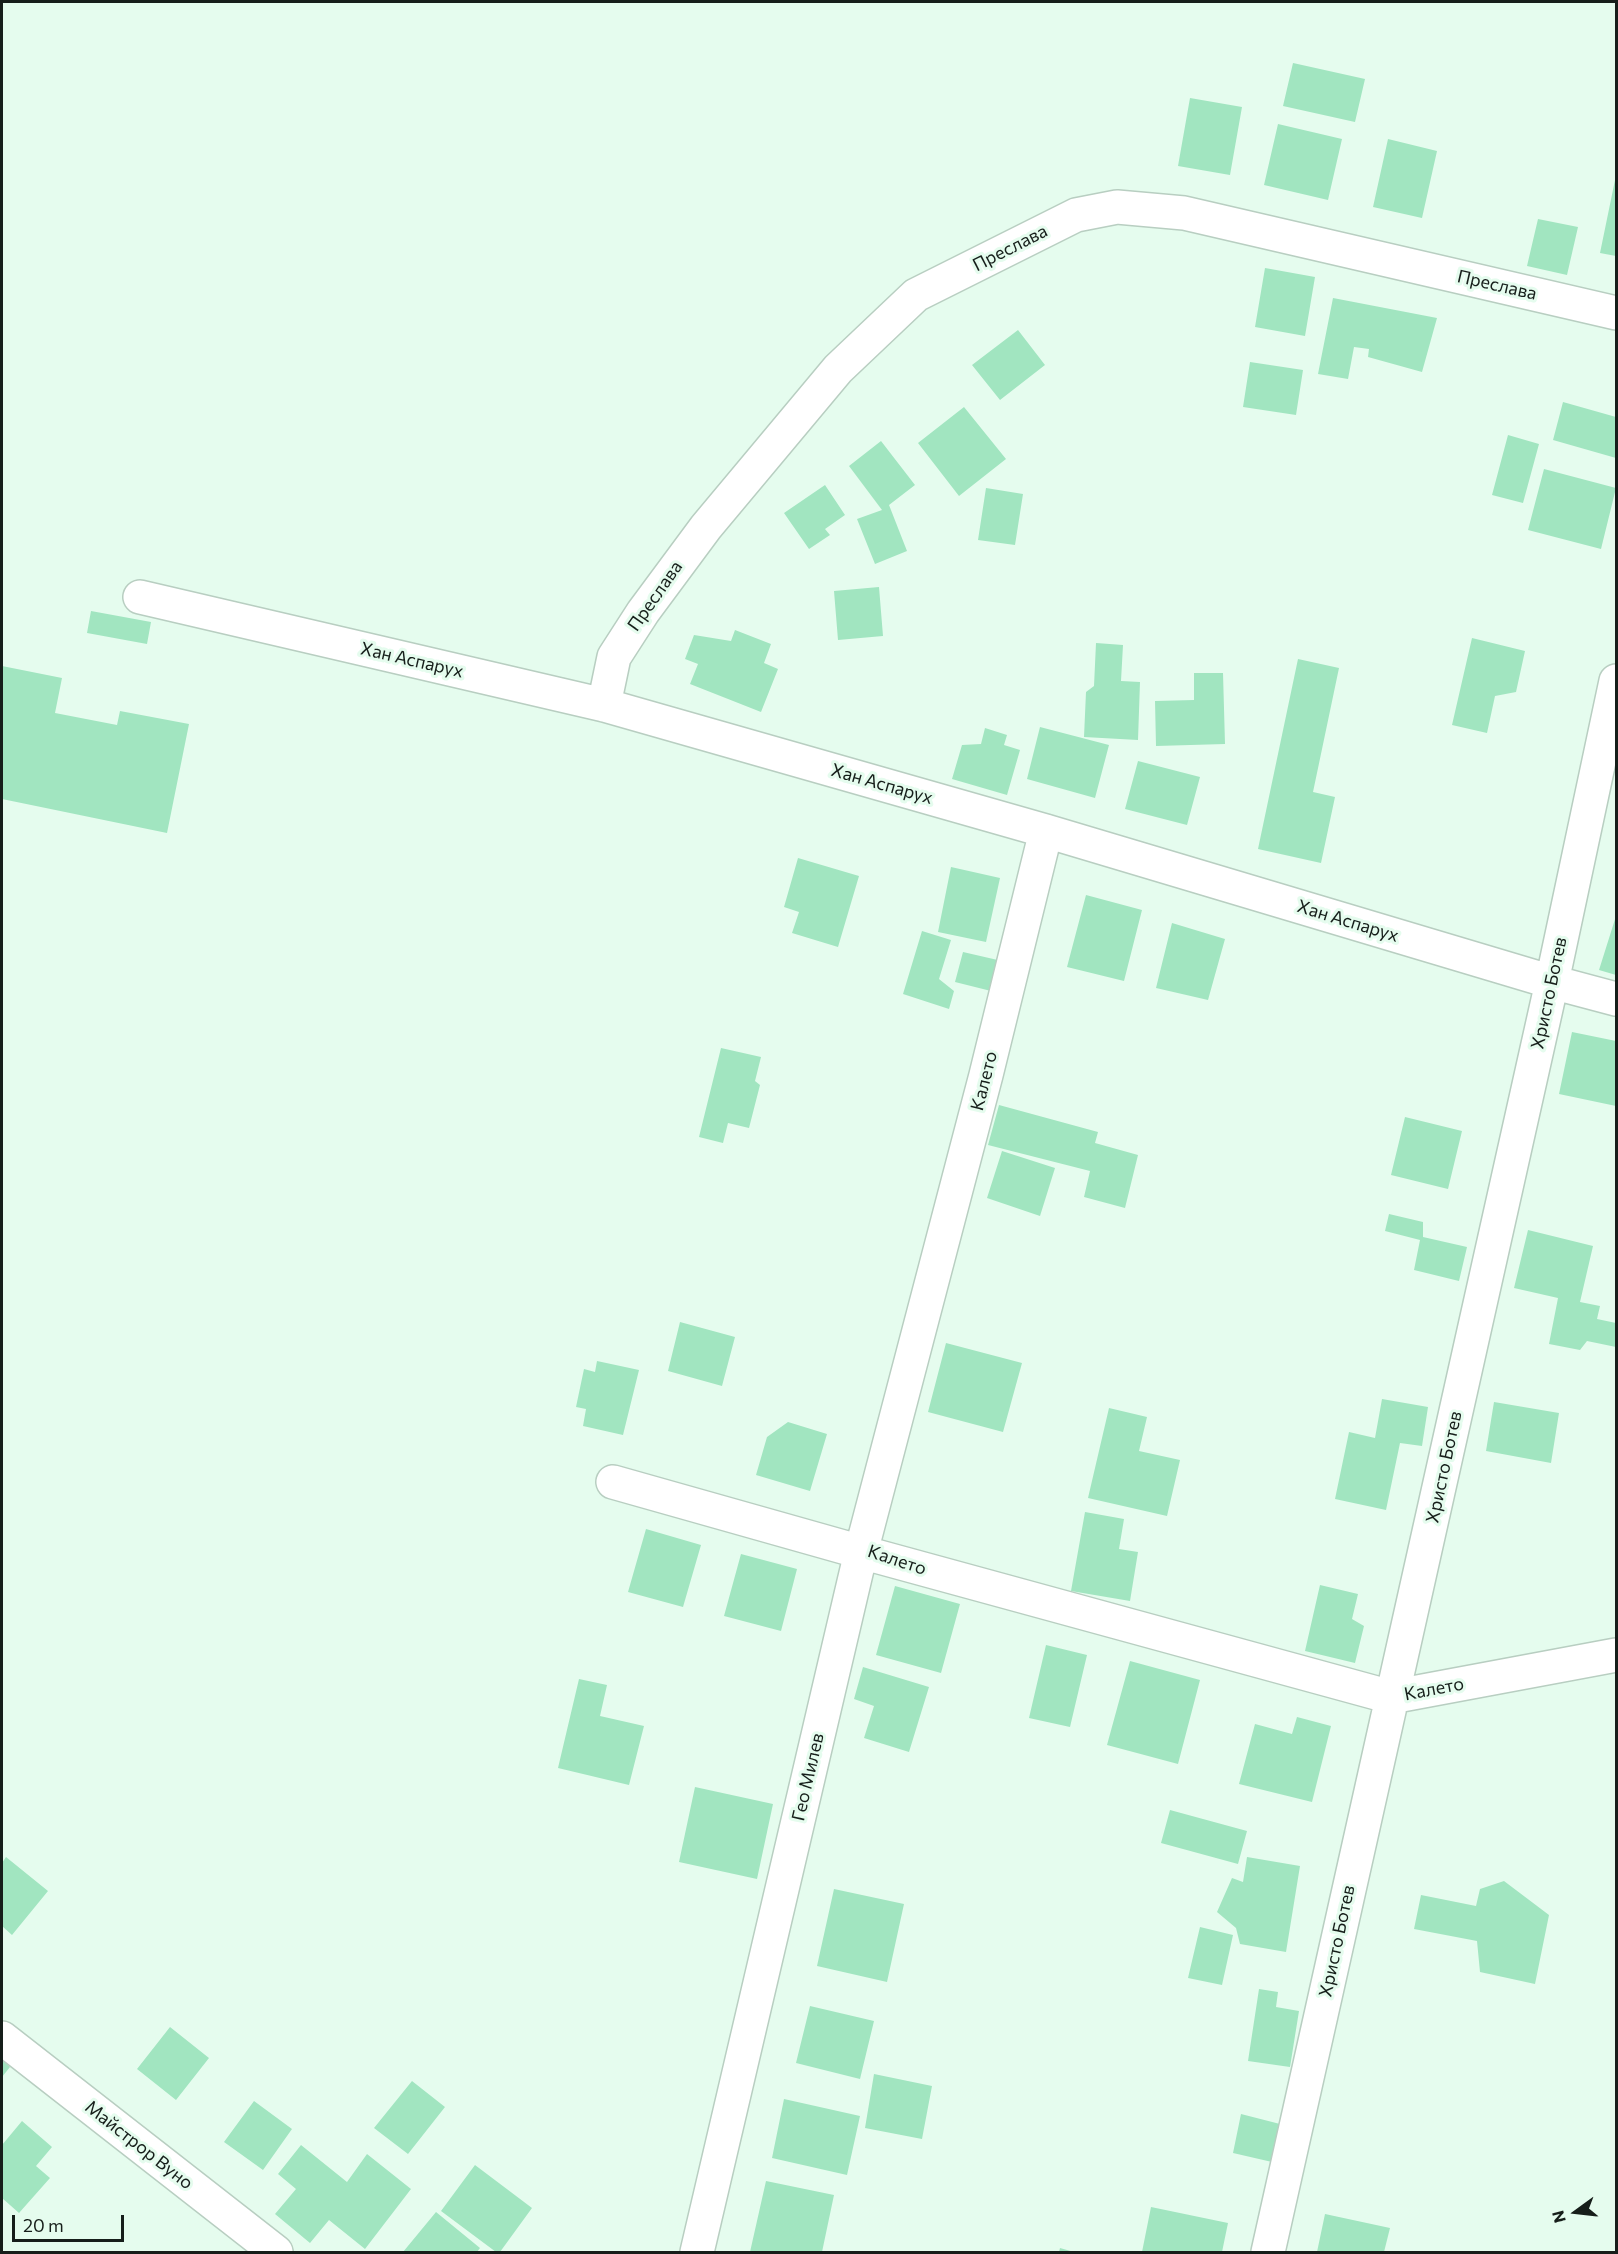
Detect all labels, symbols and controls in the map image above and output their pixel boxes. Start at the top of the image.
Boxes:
street label: Преслава [969,220,1051,276]
street label: Преслава [1455,265,1539,305]
street label: Преслава [623,557,687,635]
street label: Хан Аспарух [358,638,466,682]
street label: Хан Аспарух [829,759,935,809]
street label: Хан Аспарух [1295,895,1401,947]
street label: Христо Ботев [1527,935,1571,1051]
street label: Калето [966,1049,1002,1113]
street label: Христо Ботев [1422,1409,1466,1525]
street label: Калето [865,1540,929,1580]
street label: Калето [1402,1673,1466,1705]
street label: Гео Милев [787,1731,829,1823]
street label: Христо Ботев [1315,1883,1359,1999]
street label: Майстрор Вуно [81,2096,197,2194]
north arrow [1546,2182,1606,2242]
scale bar [15,2203,128,2241]
text: N [1547,2209,1569,2225]
text: 20 m [23,2214,64,2236]

